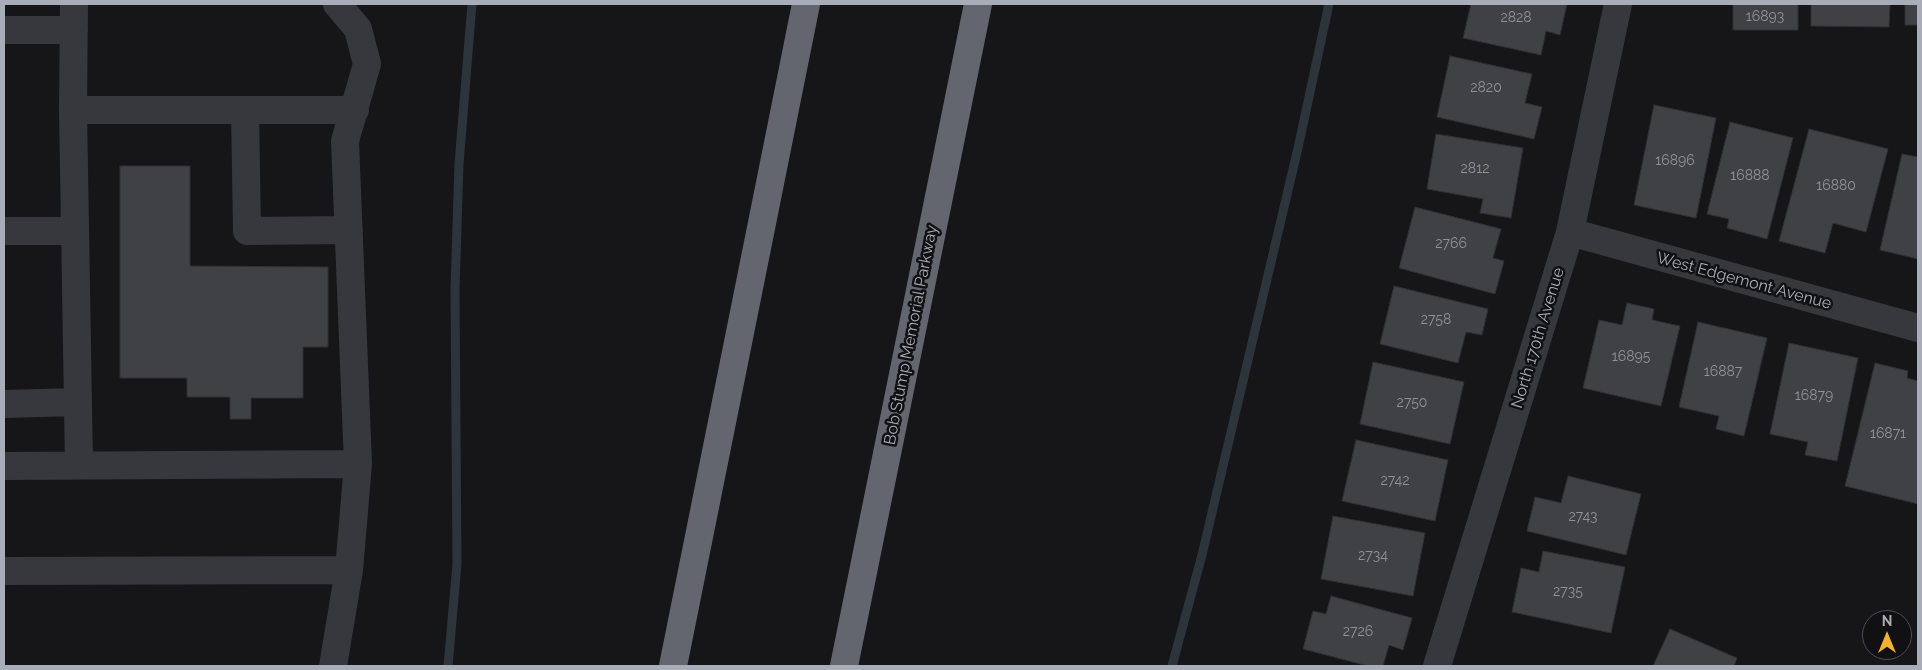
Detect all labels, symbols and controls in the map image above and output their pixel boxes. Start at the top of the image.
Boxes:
house number: 16893 [1746,9,1784,25]
house number: 2828 [1500,10,1532,26]
house number: 2820 [1470,80,1502,96]
house number: 16896 [1655,153,1695,169]
house number: 2812 [1461,161,1489,177]
house number: 16888 [1730,168,1770,184]
house number: 16880 [1816,178,1856,194]
street label: Bob Stump Memorial Parkway [880,223,942,447]
house number: 2766 [1435,236,1467,252]
street label: West Edgemont Avenue [1655,248,1833,314]
street label: North 170th Avenue [1507,265,1569,411]
house number: 2758 [1421,312,1451,328]
house number: 16895 [1612,349,1650,365]
house number: 16887 [1704,364,1742,380]
house number: 16879 [1795,388,1833,404]
house number: 2750 [1397,395,1427,411]
house number: 16871 [1870,426,1906,442]
house number: 2742 [1380,473,1410,489]
house number: 2743 [1568,509,1598,525]
house number: 2734 [1358,548,1388,564]
house number: 2735 [1553,584,1583,600]
north arrow [1862,610,1912,660]
text: N [1882,613,1892,629]
house number: 2726 [1343,624,1373,640]

